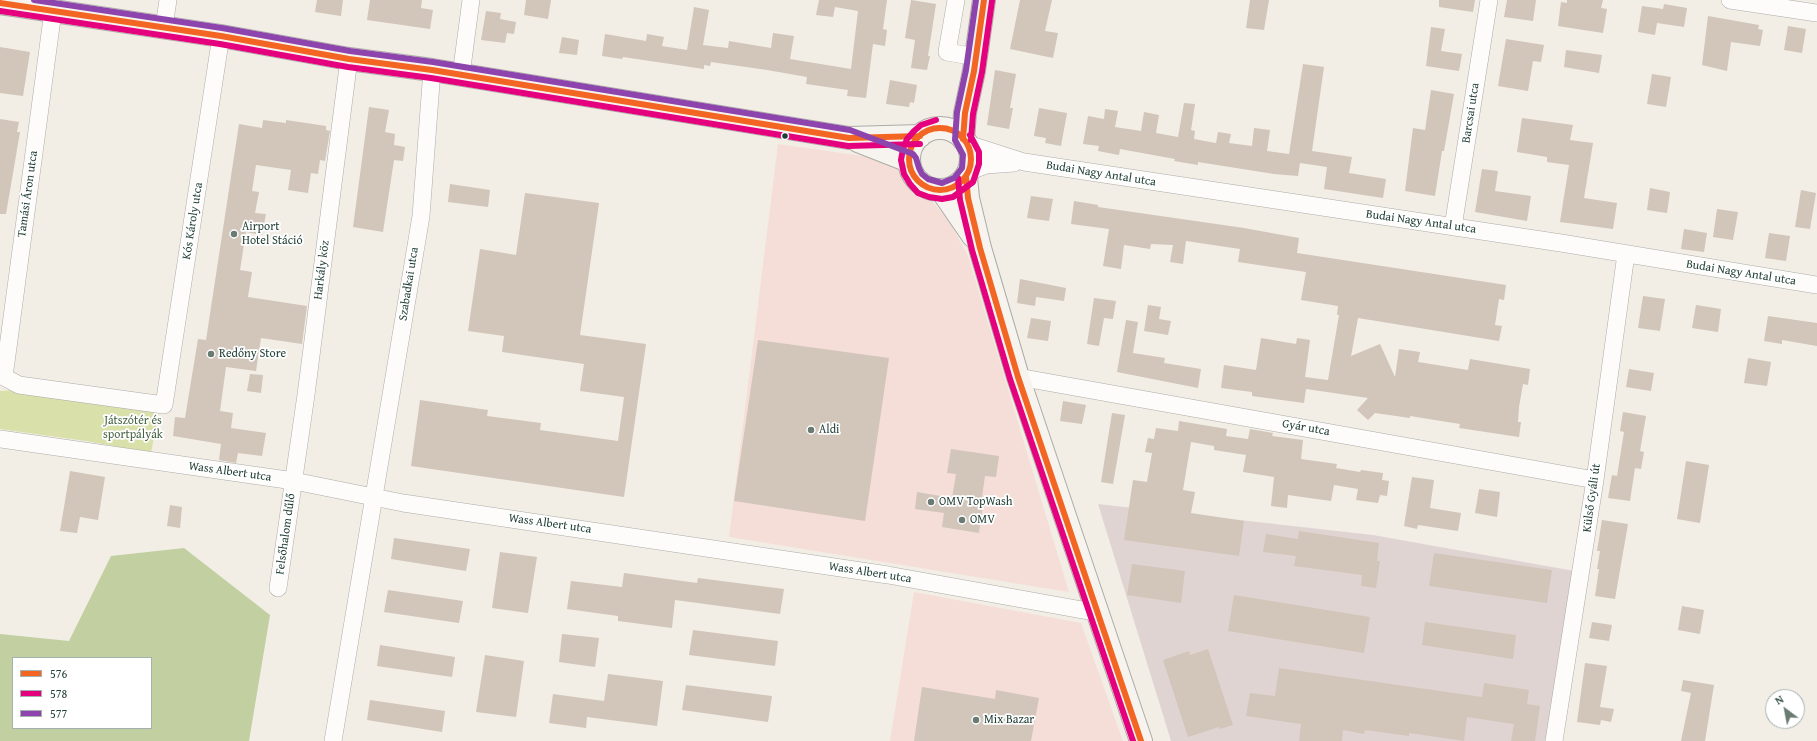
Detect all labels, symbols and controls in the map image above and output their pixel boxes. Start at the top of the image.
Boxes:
street label: Barcsai utca [1459,82,1483,144]
unlabelled marker [780,131,790,141]
street label: Tamási Áron utca [15,150,41,238]
street label: Budai Nagy Antal utca [1045,158,1157,190]
street label: Kós Károly utca [180,181,206,261]
street label: Budai Nagy Antal utca [1365,207,1477,237]
place label: Airport Hotel Stáció [242,220,303,248]
marker: Airport Hotel Stáció [229,229,239,239]
street label: Harkály köz [311,239,333,301]
street label: Szabadkai utca [396,246,422,322]
street label: Budai Nagy Antal utca [1685,257,1797,289]
place label: Redőny Store [219,347,286,361]
marker: Redőny Store [206,349,216,359]
park label: Játszótér és sportpályák [103,414,163,442]
street label: Gyár utca [1281,417,1331,439]
place label: Aldi [819,423,839,437]
marker: Aldi [806,425,816,435]
street label: Wass Albert utca [188,459,272,485]
street label: Külső Gyáli út [1580,463,1604,533]
street label: Felsőhalom dűlő [273,492,299,576]
place label: OMV TopWash [939,495,1012,509]
marker: OMV TopWash [926,497,936,507]
street label: Wass Albert utca [508,511,592,537]
place label: OMV [970,513,995,527]
marker: OMV [957,515,967,525]
street label: Wass Albert utca [828,559,912,587]
legend [12,657,152,729]
text: 576 [50,665,67,682]
text: 578 [50,685,67,702]
north arrow [1765,689,1805,729]
text: N [1772,691,1787,708]
text: 577 [50,705,67,722]
place label: Mix Bazar [984,713,1034,727]
marker: Mix Bazar [971,715,981,725]

